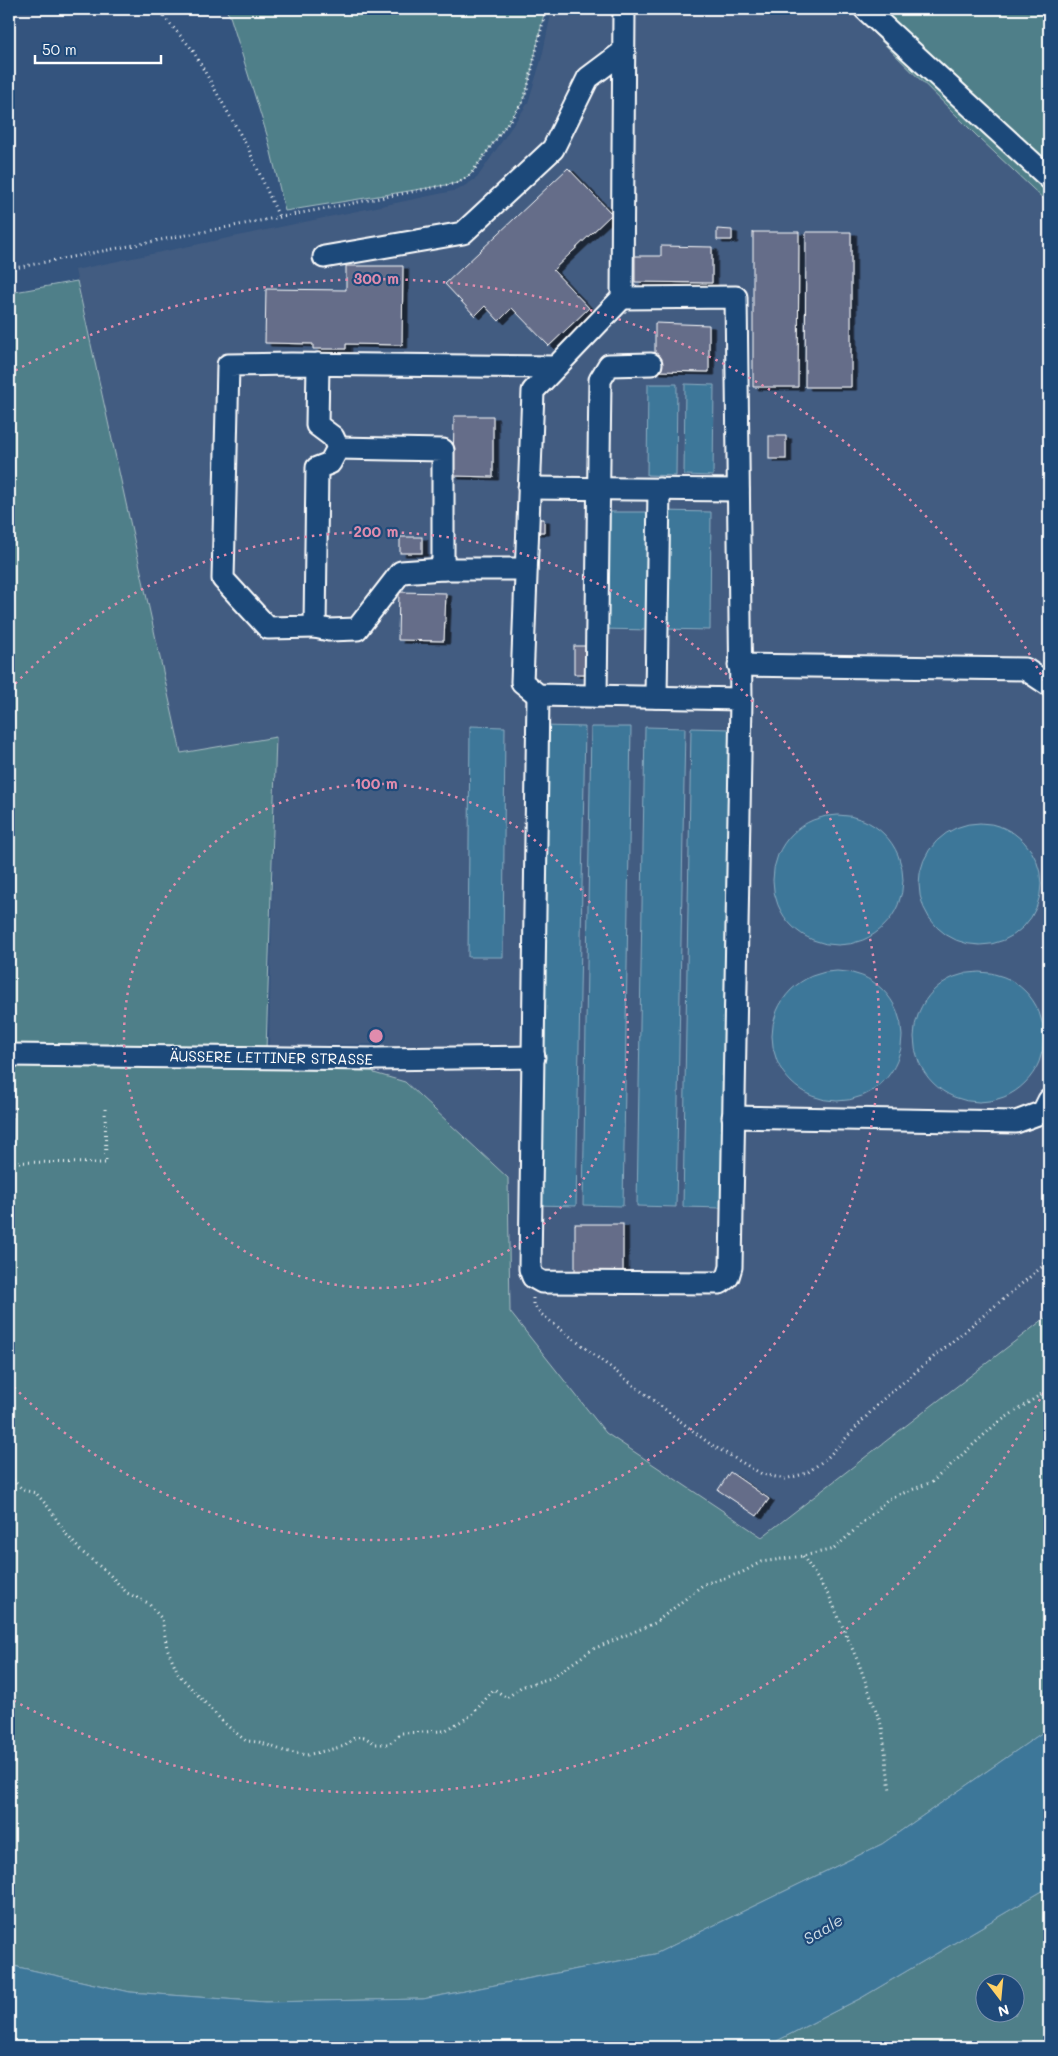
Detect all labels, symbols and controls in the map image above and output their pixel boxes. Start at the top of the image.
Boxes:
scale bar [35,32,161,64]
text: 50 m [42,39,77,59]
text: 300 m [353,268,399,288]
text: 200 m [354,521,399,541]
text: 100 m [354,773,398,793]
centre of rings [367,1027,385,1045]
street label: ÄUSSERE LETTINER STRASSE [169,1045,374,1069]
water label: Saale [799,1908,847,1949]
north arrow [976,1974,1026,2024]
text: N [996,2000,1011,2022]

